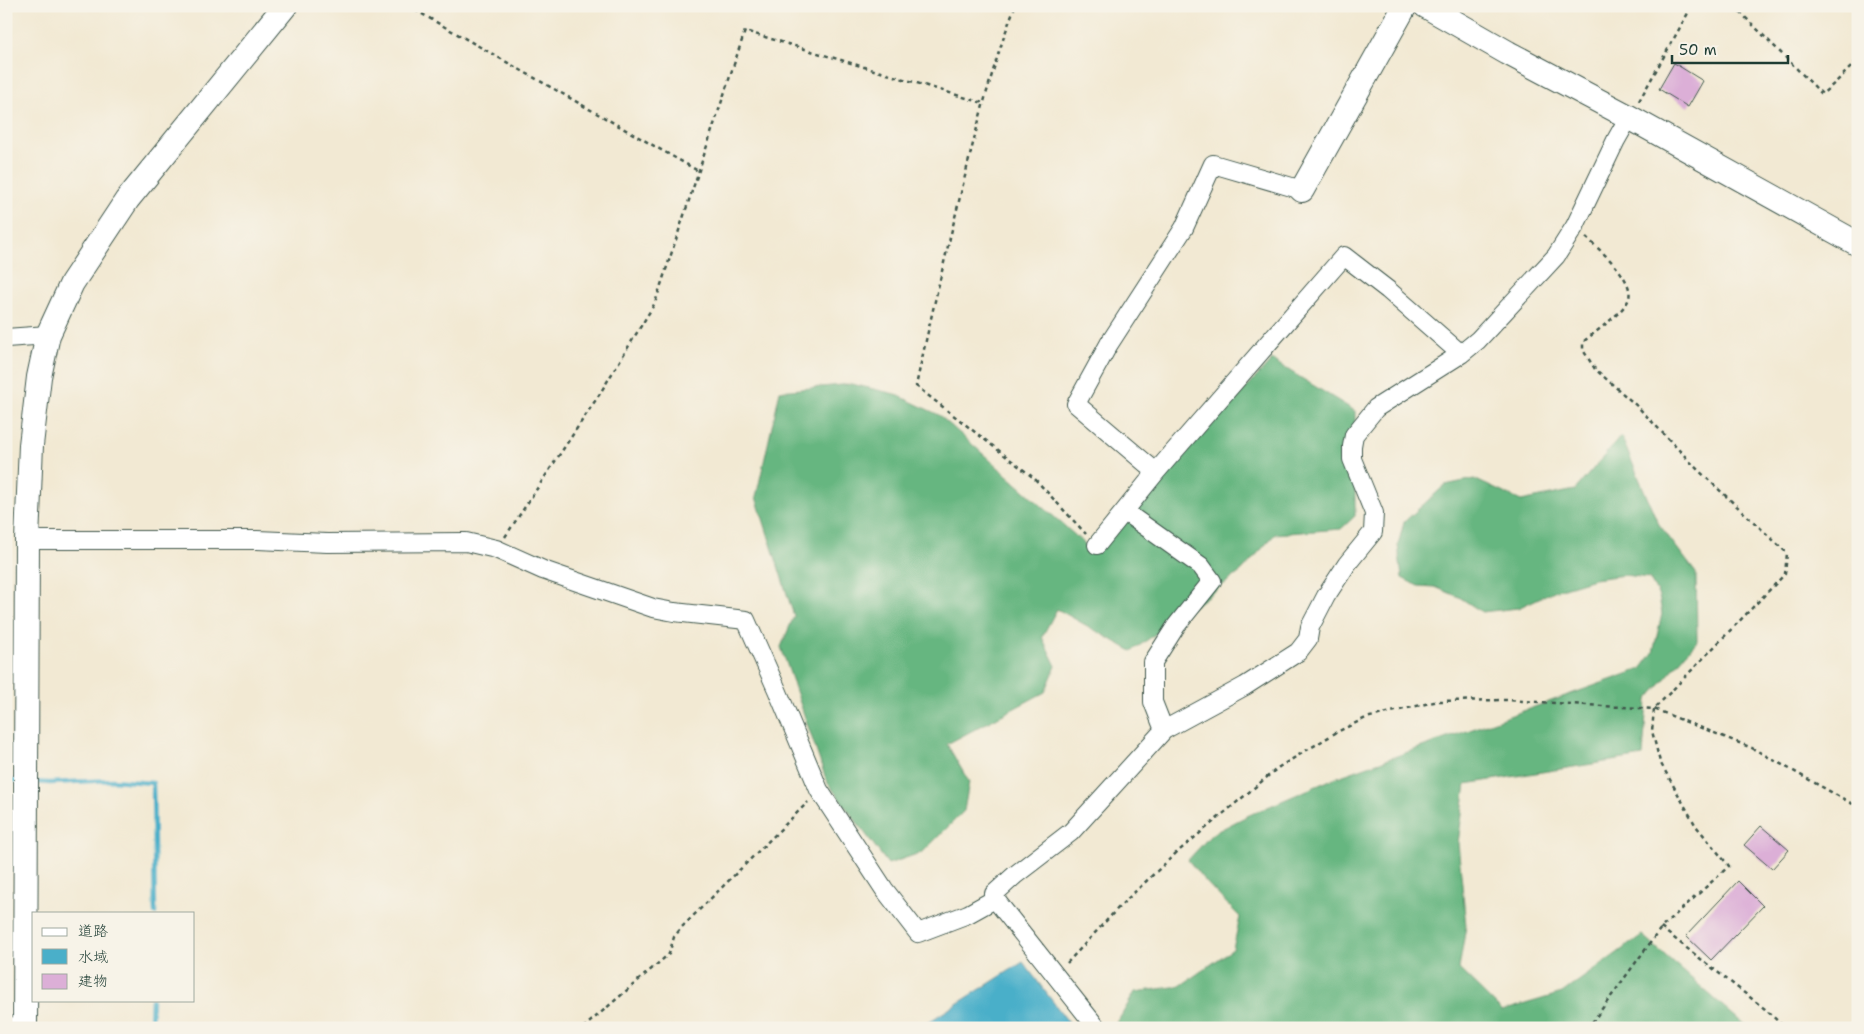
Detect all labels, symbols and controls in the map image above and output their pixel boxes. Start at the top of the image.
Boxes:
scale bar [1672,32,1788,64]
text: 50 m [1679,40,1717,60]
legend [32,912,195,1002]
text: 道路 [78,921,108,941]
text: 水域 [78,947,108,967]
text: 建物 [78,971,108,991]

